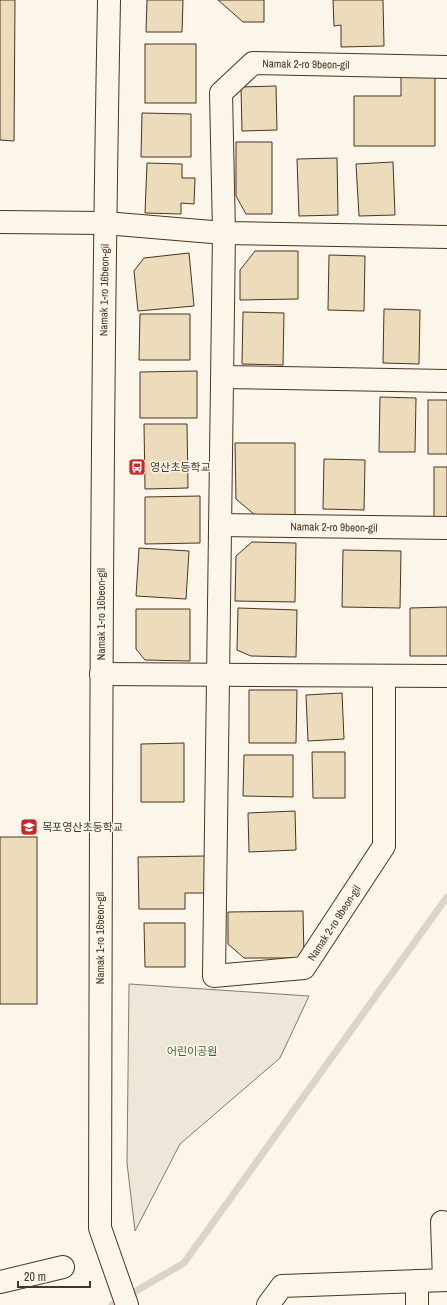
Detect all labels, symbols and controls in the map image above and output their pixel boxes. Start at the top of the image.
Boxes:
street label: Namak 2-ro 9beon-gil [262,56,350,72]
street label: Namak 1-ro 16beon-gil [96,244,112,336]
bus stop icon: 영산초등학교 [127,457,147,477]
place label: 영산초등학교 [150,460,211,474]
street label: Namak 2-ro 9beon-gil [290,519,378,535]
street label: Namak 1-ro 16beon-gil [94,568,108,660]
school or university icon: 목포영산초등학교 [19,817,39,837]
place label: 목포영산초등학교 [42,820,123,834]
street label: Namak 2-ro 9beon-gil [304,883,364,963]
street label: Namak 1-ro 16beon-gil [93,892,107,984]
park label: 어린이공원 [167,1044,217,1058]
scale bar [18,1263,90,1289]
text: 20 m [24,1269,46,1285]

